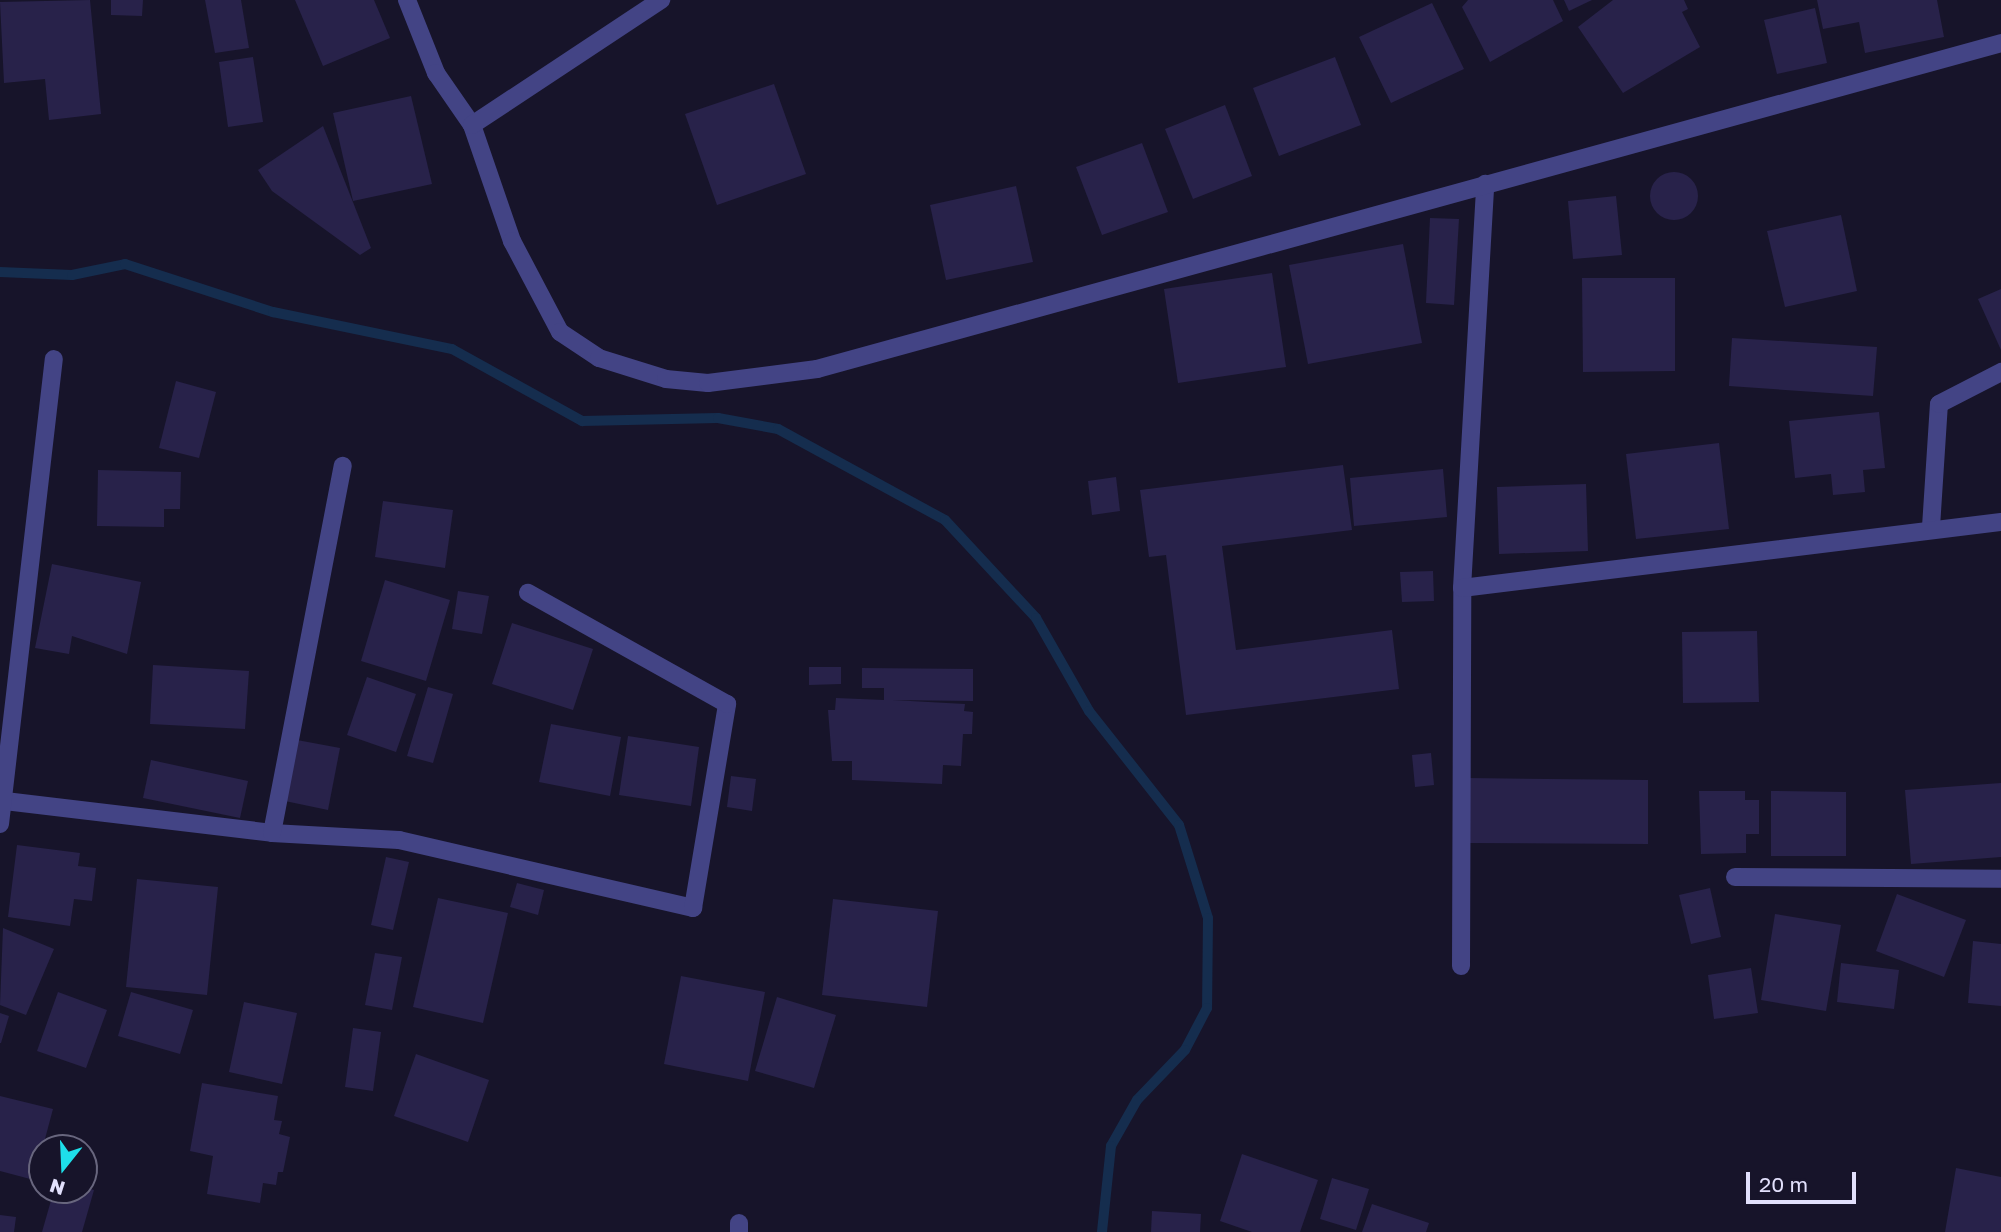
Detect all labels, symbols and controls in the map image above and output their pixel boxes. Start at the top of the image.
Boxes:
north arrow [28,1134,98,1204]
scale bar [1749,1158,1859,1202]
text: 20 m [1759,1171,1808,1197]
text: N [47,1174,67,1201]

